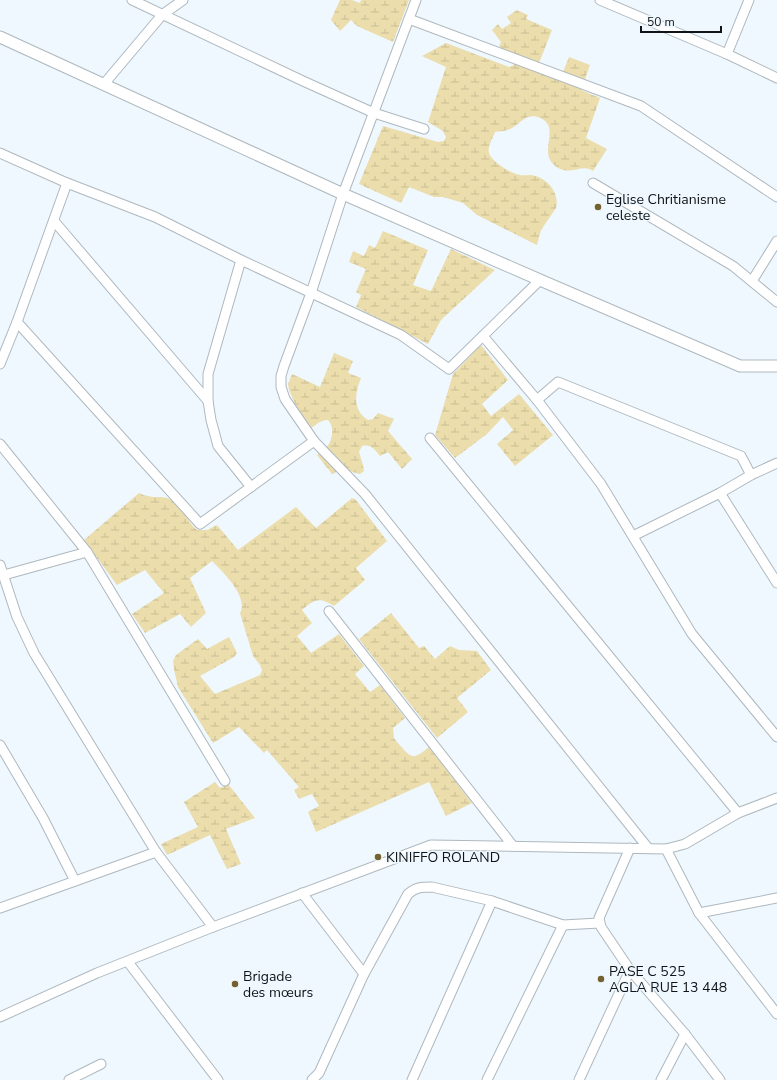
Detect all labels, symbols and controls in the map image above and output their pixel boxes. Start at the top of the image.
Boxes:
scale bar [641,8,721,34]
text: 50 m [647,14,675,30]
place label: Eglise Chritianisme celeste [606,190,726,225]
marker: Eglise Chritianisme celeste [593,202,603,212]
place label: KINIFFO ROLAND [386,848,500,867]
marker: KINIFFO ROLAND [373,852,383,862]
place label: PASE C 525 AGLA RUE 13 448 [609,962,727,997]
place label: Brigade des mœurs [243,967,313,1002]
marker: PASE C 525 AGLA RUE 13 448 [596,974,606,984]
marker: Brigade des mœurs [230,979,240,989]

